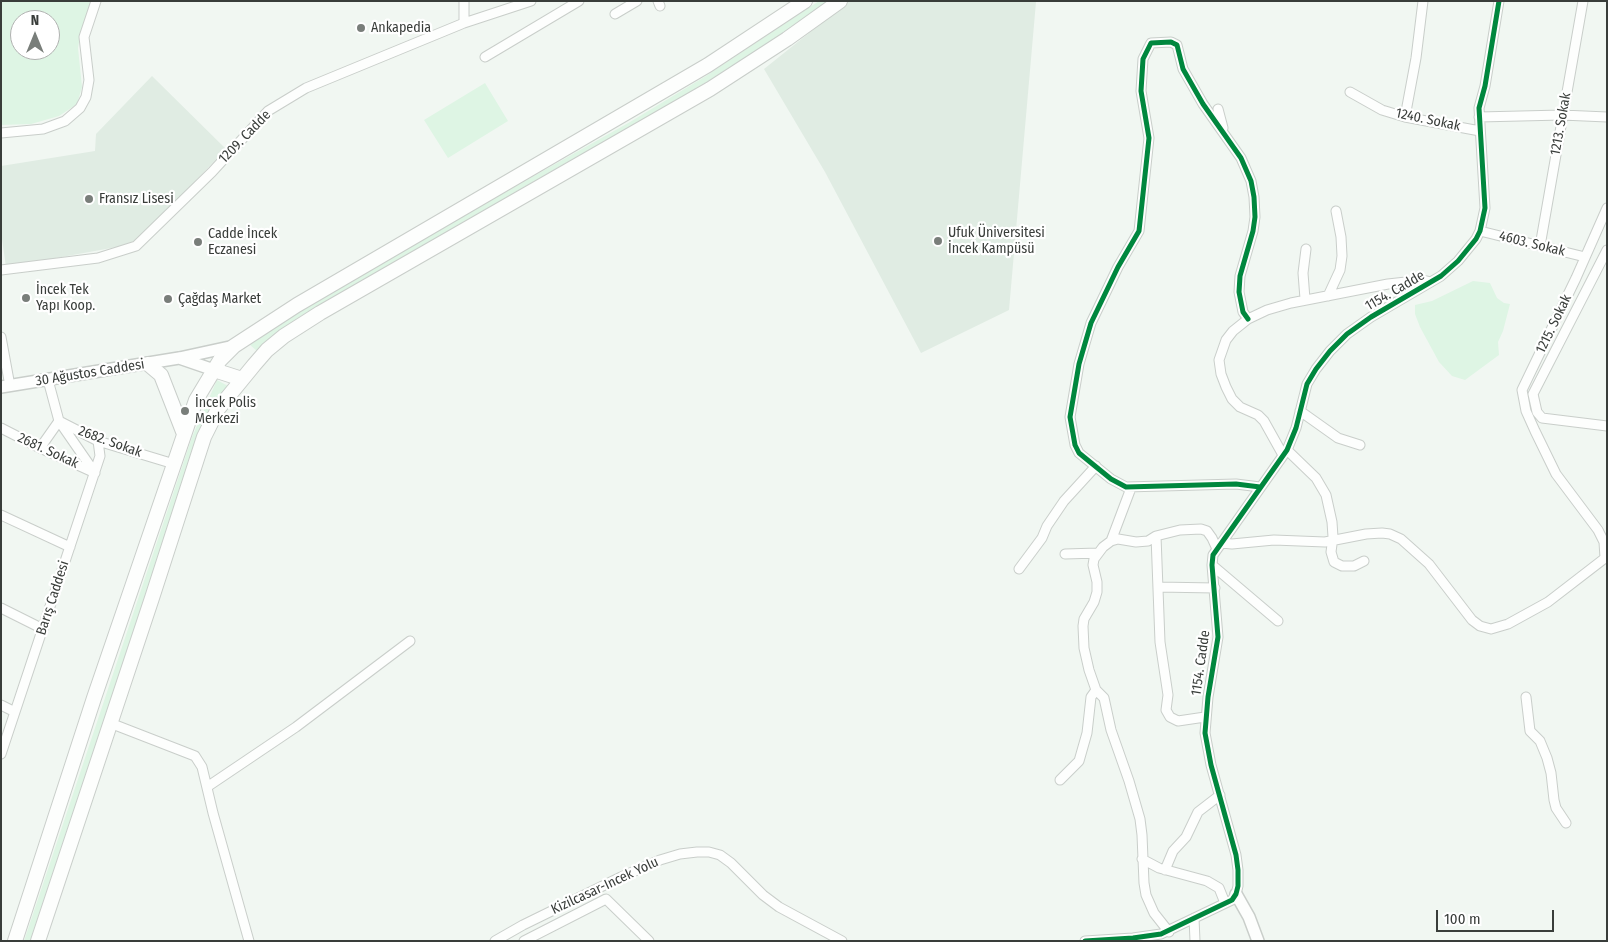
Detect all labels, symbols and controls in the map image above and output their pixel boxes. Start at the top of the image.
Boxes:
north arrow [10,10,60,60]
text: N [31,12,39,29]
place label: Ankapedia [371,20,431,36]
marker: Ankapedia [355,22,367,34]
street label: 1213. Sokak [1547,91,1575,157]
street label: 1240. Sokak [1394,105,1462,135]
street label: 1209. Cadde [215,107,275,167]
place label: Fransız Lisesi [99,191,174,207]
marker: Fransız Lisesi [83,193,95,205]
place label: Ufuk Üniversitesi İncek Kampüsü [948,225,1045,258]
place label: Cadde İncek Eczanesi [208,226,277,258]
street label: 4603. Sokak [1497,228,1567,260]
marker: Ufuk Üniversitesi İncek Kampüsü [932,235,944,247]
marker: Cadde İncek Eczanesi [192,236,204,248]
street label: 1154. Cadde [1362,267,1428,315]
place label: İncek Tek Yapı Koop. [36,282,95,314]
place label: Çağdaş Market [178,291,261,307]
marker: İncek Tek Yapı Koop. [20,292,32,304]
street label: 1215. Sokak [1533,292,1575,356]
marker: Çağdaş Market [162,293,174,305]
street label: 30 Ağustos Caddesi [34,356,146,390]
place label: İncek Polis Merkezi [195,395,256,428]
marker: İncek Polis Merkezi [179,405,191,417]
street label: 2682. Sokak [76,423,144,461]
street label: 2681. Sokak [15,430,81,472]
street label: Barış Caddesi [33,559,73,637]
street label: 1154. Cadde [1188,629,1214,697]
street label: Kizilcasar-Incek Yolu [549,854,661,918]
scale bar [1438,900,1556,932]
text: 100 m [1444,910,1481,928]

